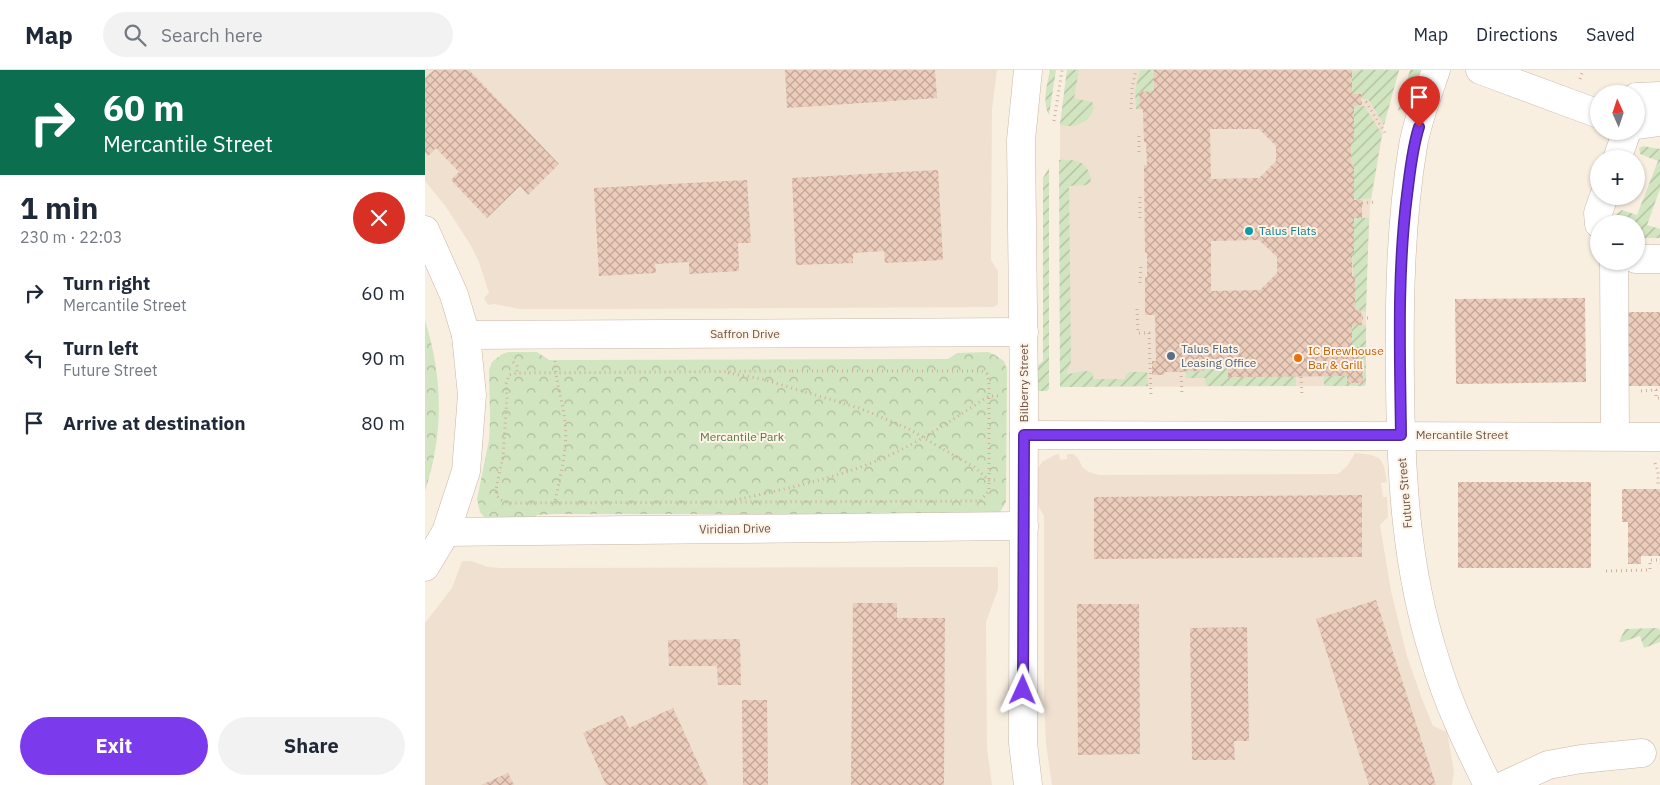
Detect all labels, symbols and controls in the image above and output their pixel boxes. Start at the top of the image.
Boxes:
search box [103,12,453,57]
text: Map [25,19,73,51]
icon: search [121,21,149,49]
text: Search here [161,23,263,47]
text: Map [1413,23,1448,46]
text: Directions [1476,23,1558,46]
text: Saved [1586,23,1635,46]
pin [1398,76,1440,127]
icon: arrive [1405,83,1433,111]
text: 60 m [103,85,185,131]
north arrow [1590,85,1645,140]
map controls [1590,85,1645,270]
icon: right [20,90,85,155]
text: Mercantile Street [103,129,273,158]
button: + [1590,150,1645,205]
text: 1 min [20,188,98,227]
button: close [353,192,405,244]
button: − [1590,215,1645,270]
place label: Talus Flats [1259,223,1317,238]
marker: Talus Flats [1243,225,1255,237]
text: 230 m · 22:03 [20,227,122,247]
text: Turn right [63,271,150,295]
icon: right [20,279,48,307]
text: 60 m [361,281,405,305]
text: Mercantile Street [63,295,187,315]
street label: Saffron Drive [710,326,780,341]
text: Turn left [63,336,139,360]
place label: Talus Flats Leasing Office [1181,341,1257,370]
place label: IC Brewhouse Bar & Grill [1308,343,1384,372]
icon: left [20,344,48,372]
street label: Bilberry Street [1016,344,1031,422]
text: 90 m [361,346,405,370]
marker: Talus Flats Leasing Office [1165,350,1177,362]
marker: IC Brewhouse Bar & Grill [1292,352,1304,364]
text: Future Street [63,360,158,380]
icon: arrive [20,409,48,437]
text: Arrive at destination [63,411,246,435]
text: 80 m [361,411,405,435]
street label: Mercantile Street [1416,427,1508,442]
park label: Mercantile Park [700,429,785,444]
street label: Future Street [1394,457,1415,529]
street label: Viridian Drive [699,520,771,537]
position arrow [996,663,1048,715]
button: Exit [20,717,208,775]
button: Share [218,717,405,775]

